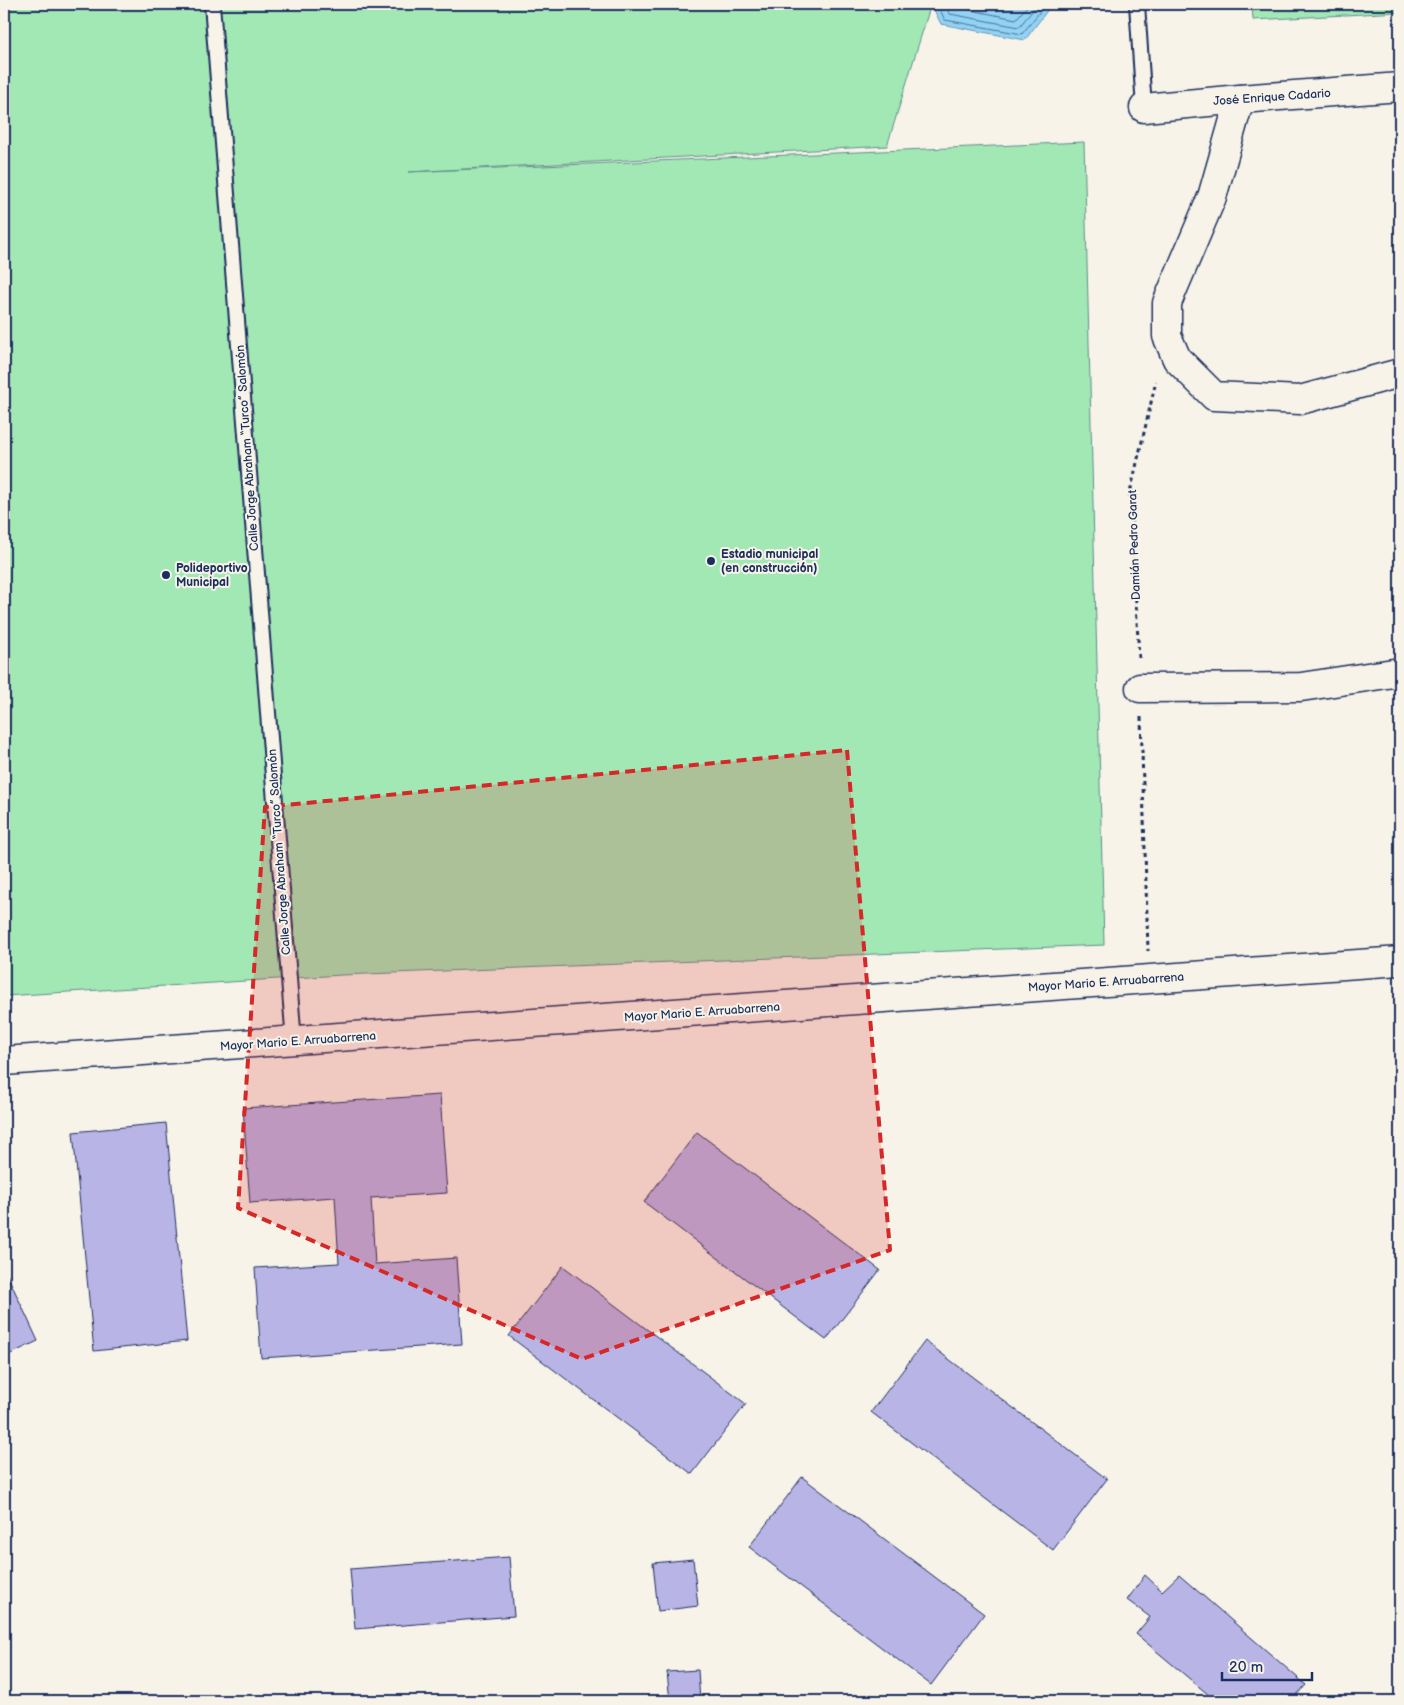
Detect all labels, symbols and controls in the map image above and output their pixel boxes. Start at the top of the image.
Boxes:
street label: José Enrique Cadario [1213,86,1332,109]
street label: Calle Jorge Abraham “Turco” Salomón [233,344,262,552]
street label: Damián Pedro Garat [1125,489,1144,600]
place label: Estadio municipal (en construcción) [721,547,818,576]
marker: Estadio municipal (en construcción) [705,555,717,567]
place label: Polideportivo Municipal [176,561,248,590]
marker: Polideportivo Municipal [160,569,172,581]
street label: Calle Jorge Abraham “Turco” Salomón [265,748,294,956]
street label: Mayor Mario E. Arruabarrena [1027,970,1185,995]
street label: Mayor Mario E. Arruabarrena [623,1000,781,1025]
street label: Mayor Mario E. Arruabarrena [219,1029,377,1054]
scale bar [1222,1650,1312,1682]
text: 20 m [1229,1658,1263,1677]

